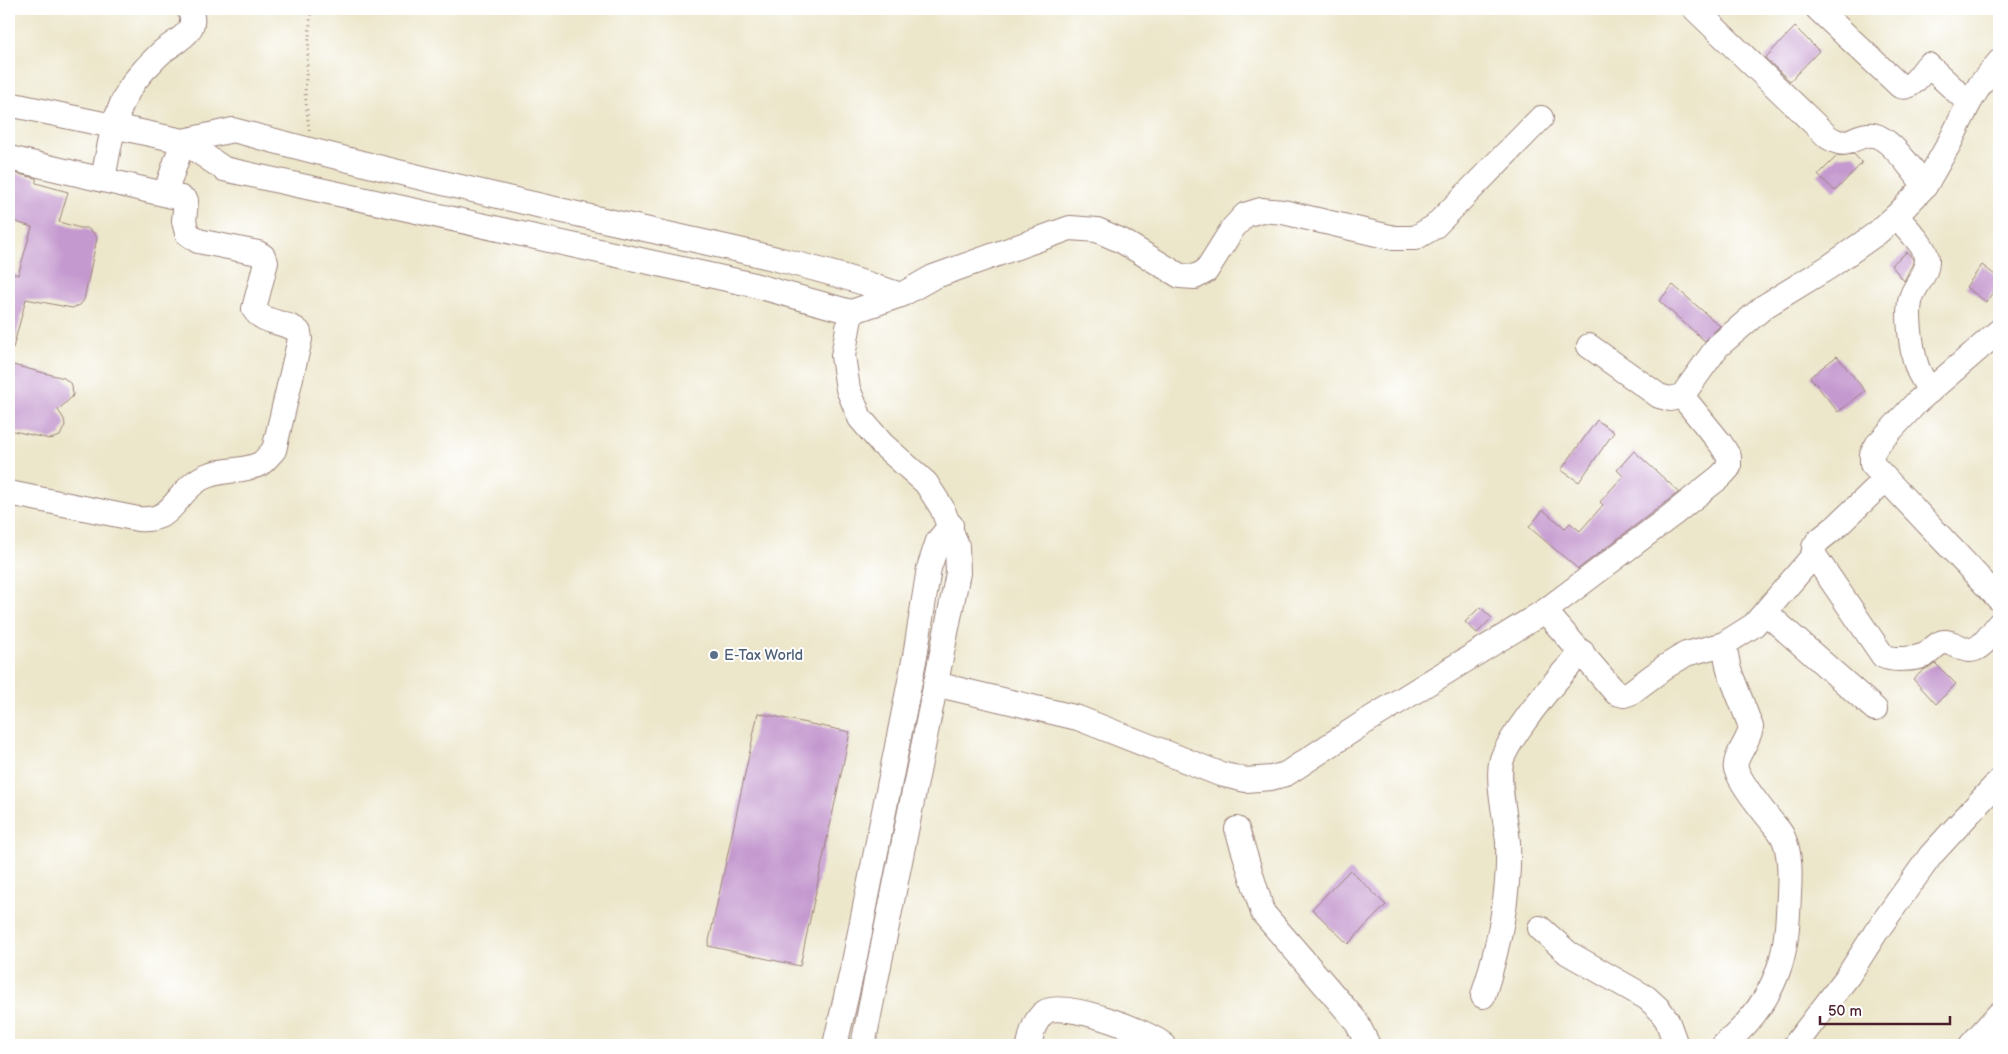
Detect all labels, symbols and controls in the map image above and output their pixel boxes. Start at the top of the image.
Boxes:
place label: E-Tax World [724,646,803,665]
marker: E-Tax World [708,649,720,661]
scale bar [1820,994,1950,1026]
text: 50 m [1828,1002,1862,1021]

